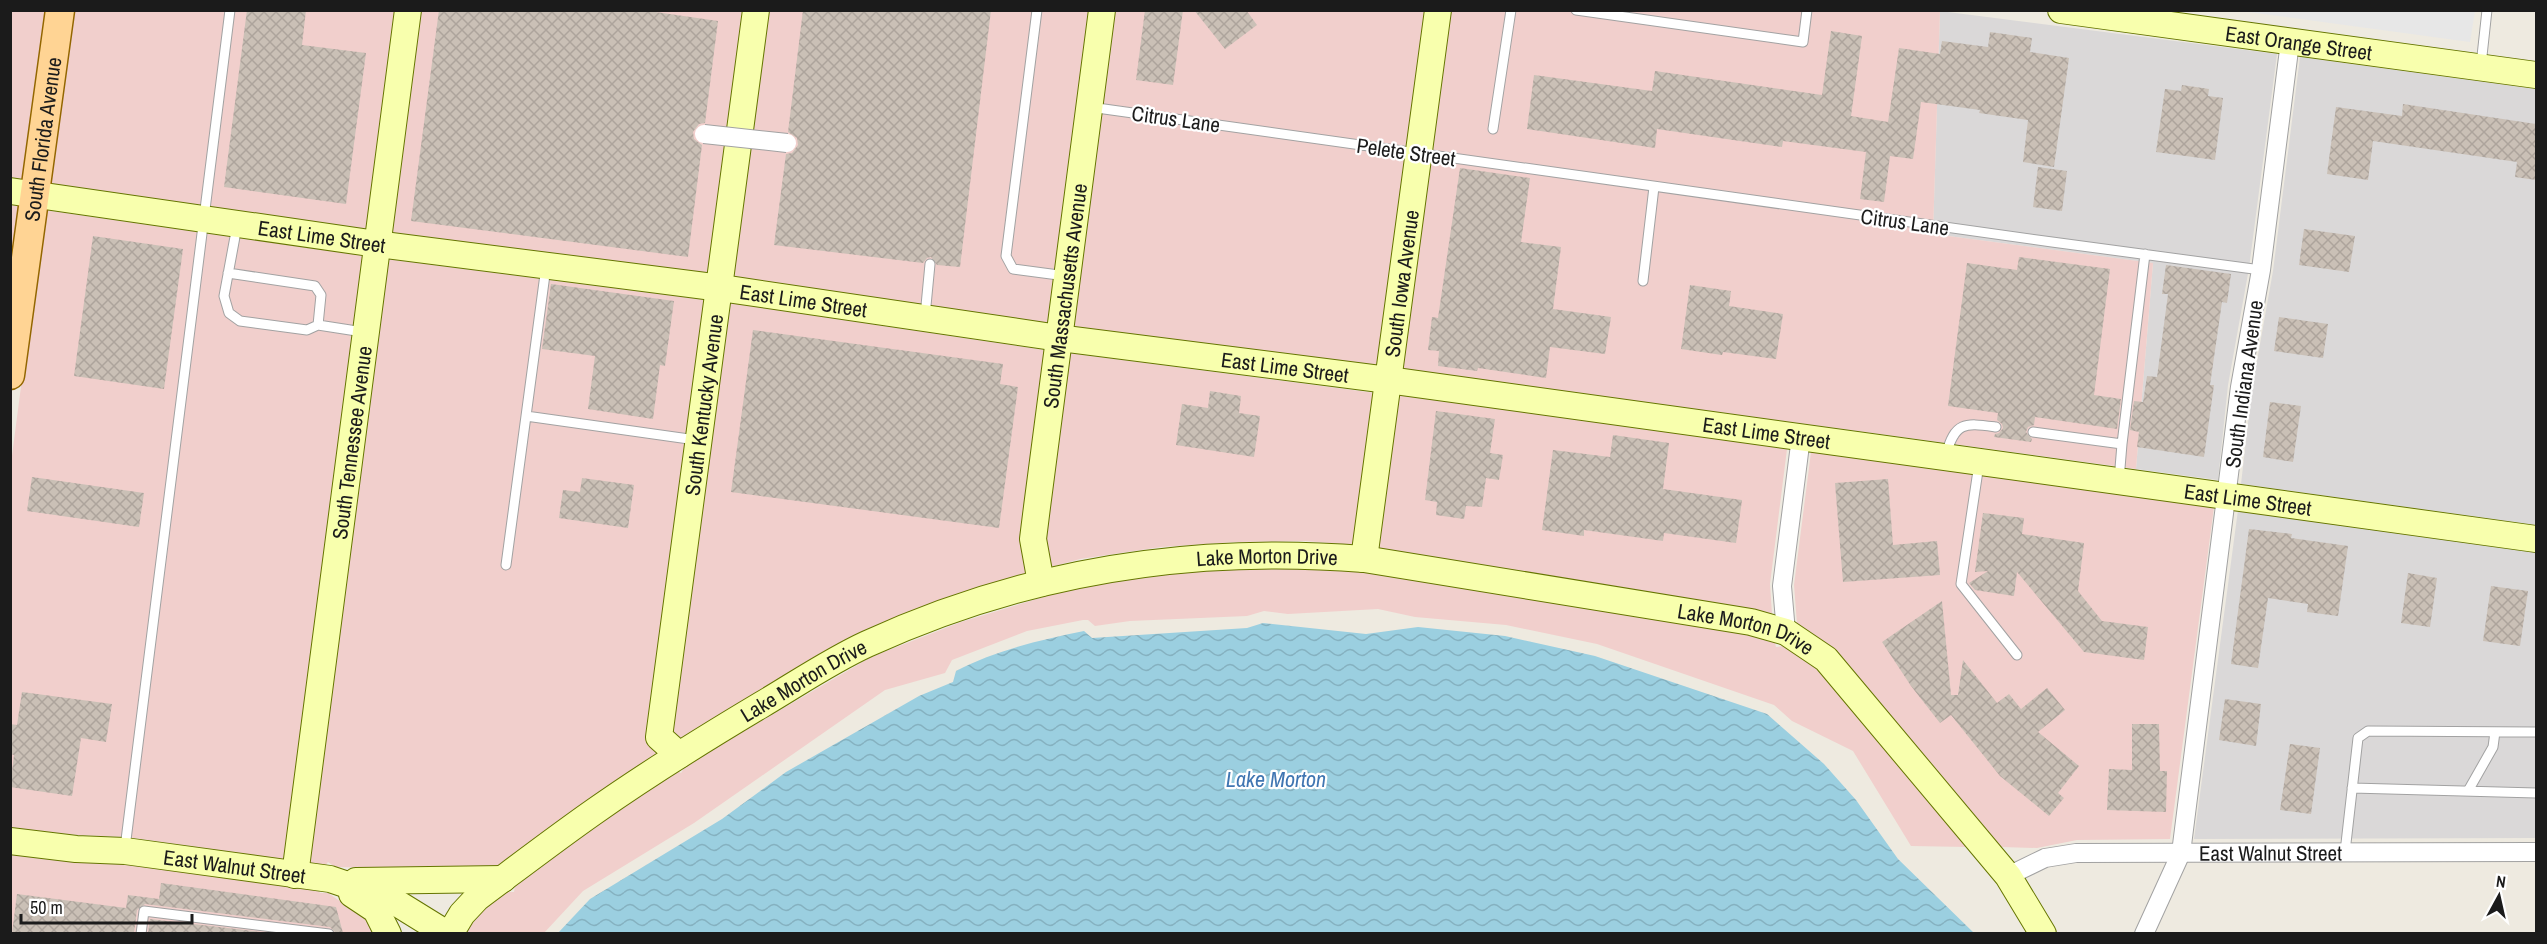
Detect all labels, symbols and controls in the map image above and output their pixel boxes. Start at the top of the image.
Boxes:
street label: East Orange Street [2224,18,2374,67]
street label: South Florida Avenue [17,55,68,223]
street label: Citrus Lane [1130,98,1222,140]
street label: Pelete Street [1355,131,1458,173]
street label: South Massachusetts Avenue [1036,181,1094,410]
street label: Citrus Lane [1859,201,1951,243]
street label: South Iowa Avenue [1377,208,1425,359]
street label: East Lime Street [256,212,387,259]
street label: East Lime Street [738,276,869,324]
street label: South Indiana Avenue [2218,298,2270,470]
street label: South Kentucky Avenue [677,312,730,497]
street label: South Tennessee Avenue [324,344,378,541]
street label: East Lime Street [1219,344,1351,389]
street label: East Lime Street [1701,409,1832,456]
street label: East Lime Street [2182,476,2314,522]
street label: Lake Morton Drive [1195,541,1339,573]
street label: Lake Morton Drive [1676,596,1820,661]
street label: Lake Morton Drive [735,632,871,729]
water label: Lake Morton [1226,764,1326,794]
street label: East Walnut Street [2199,838,2342,867]
street label: East Walnut Street [162,842,307,890]
north arrow [2469,866,2529,926]
text: N [2495,870,2507,893]
scale bar [21,887,192,925]
text: 50 m [30,895,63,920]

